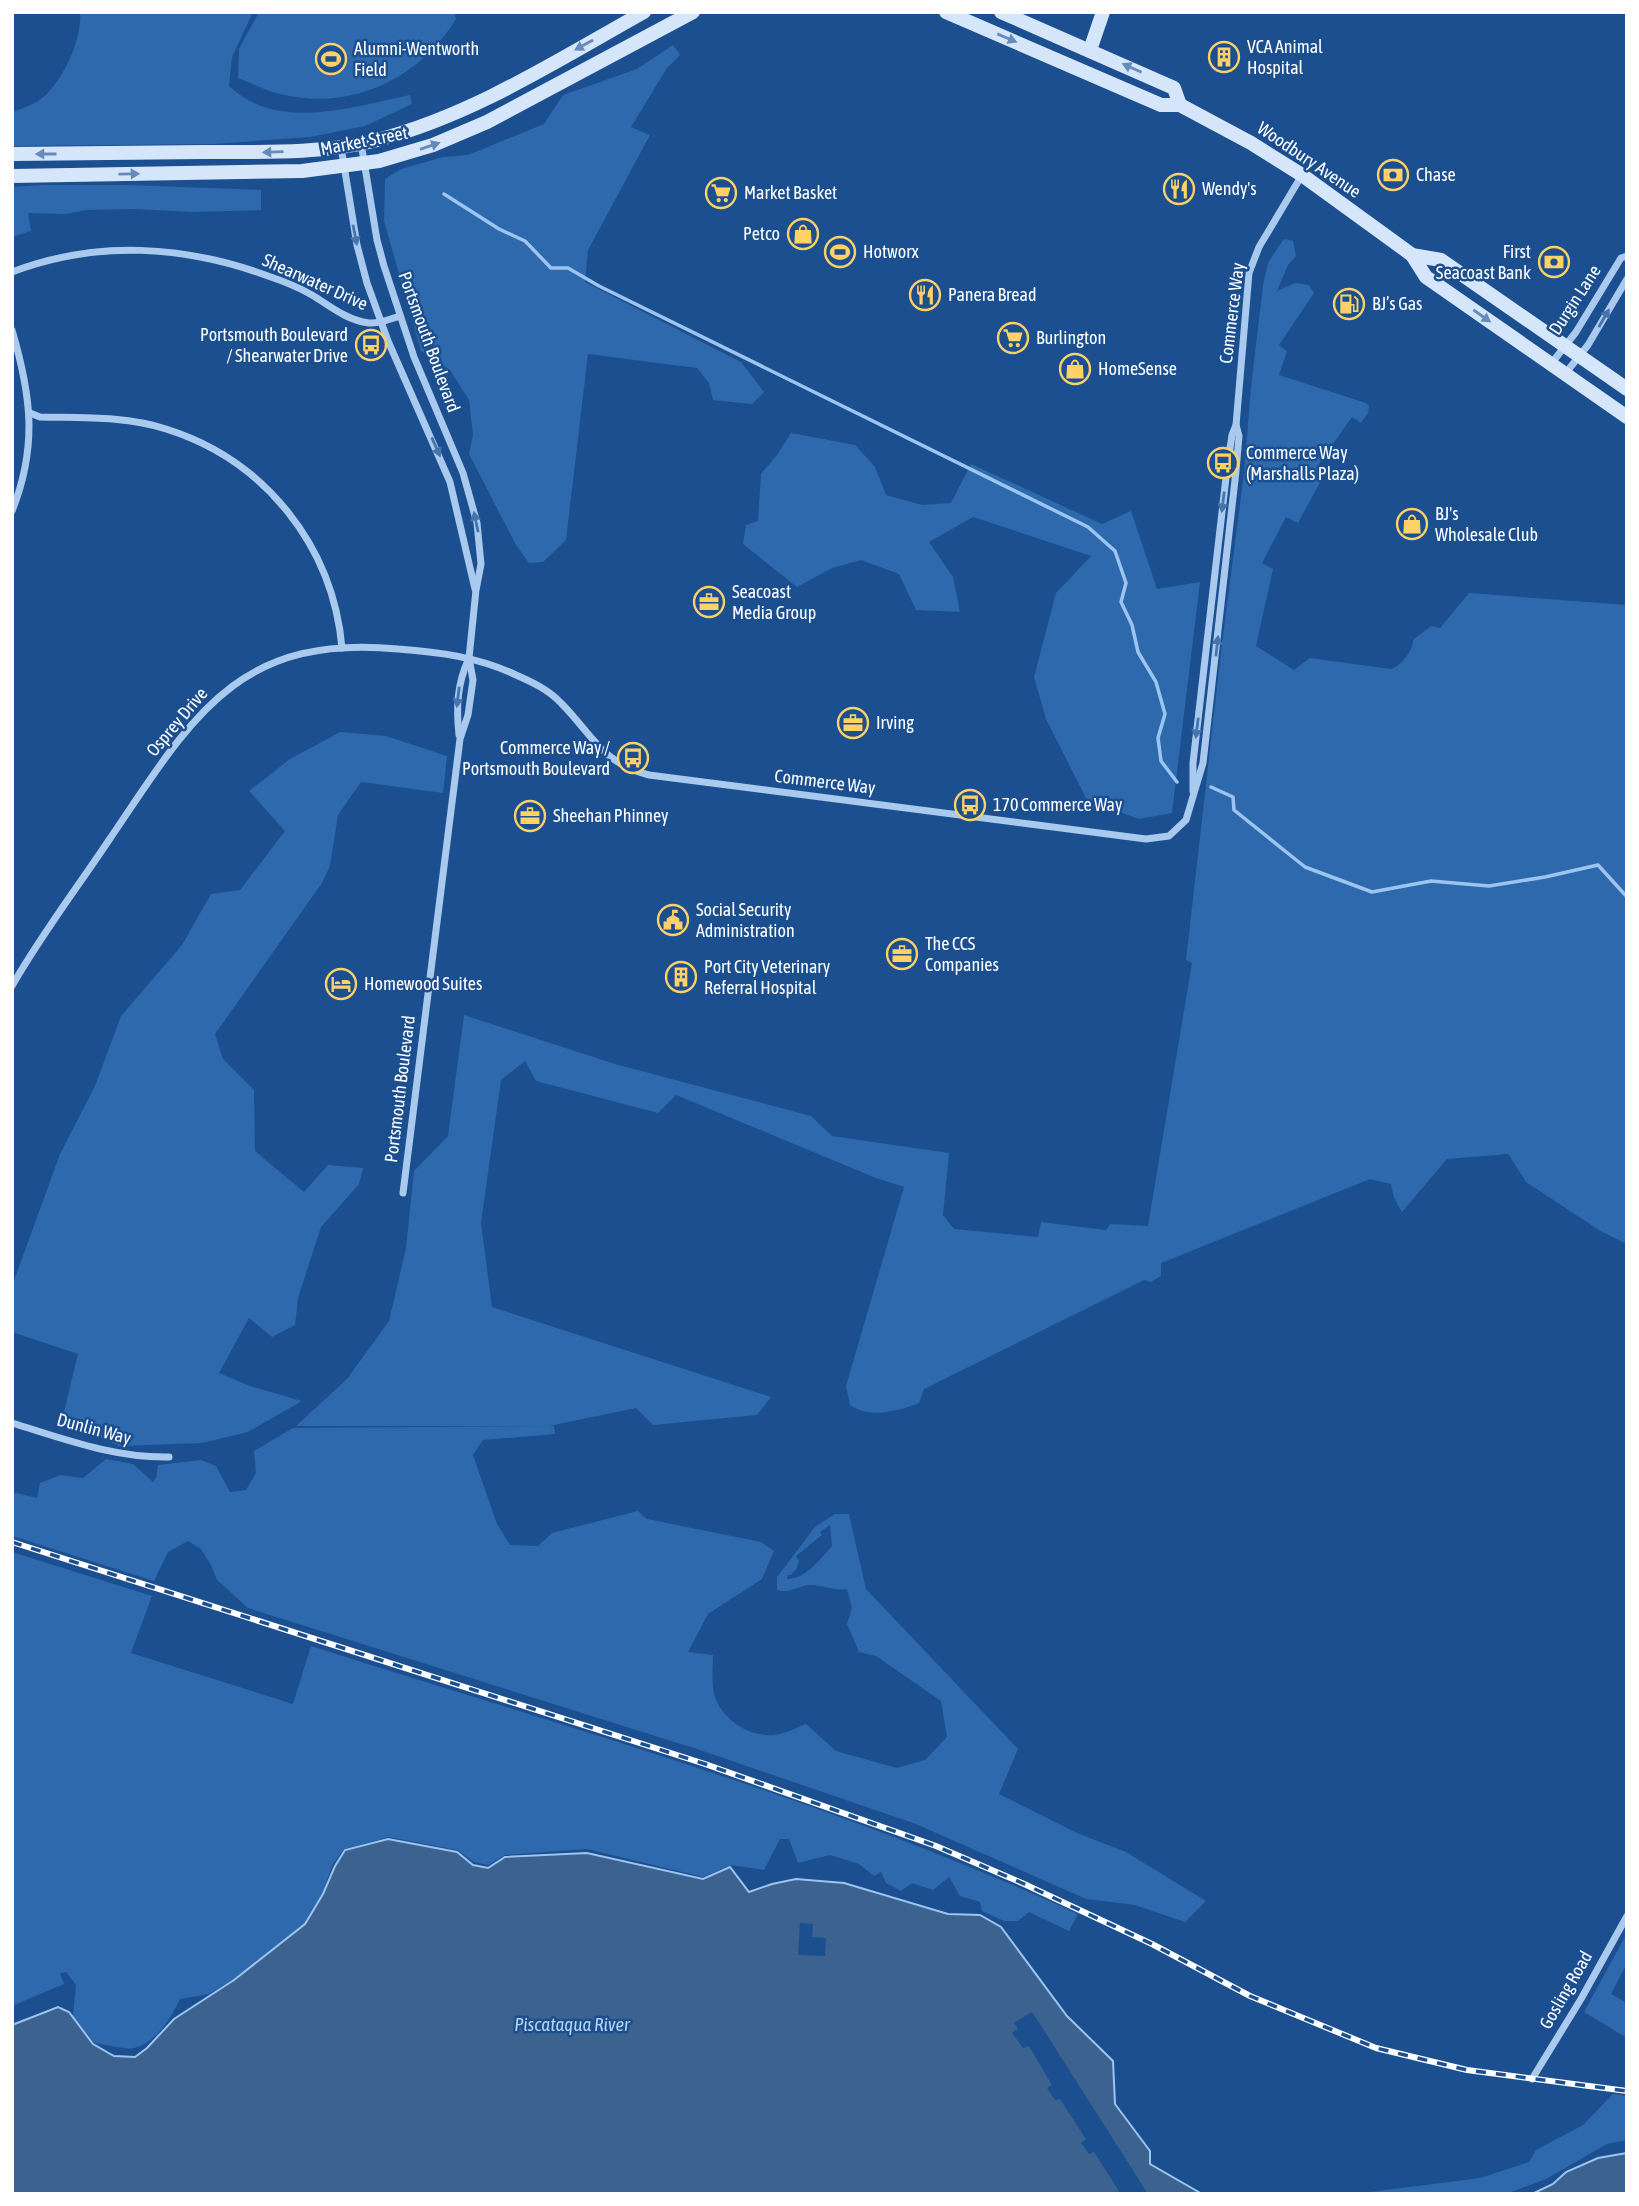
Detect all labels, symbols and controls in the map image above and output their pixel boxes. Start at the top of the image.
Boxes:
one-way arrow [997,32,1017,44]
place label: VCA Animal Hospital [1247,36,1323,78]
place label: Alumni-Wentworth Field [354,38,479,80]
one-way arrow [574,39,594,51]
building icon: VCA Animal Hospital [1207,40,1241,74]
sports icon: Alumni-Wentworth Field [314,42,348,76]
one-way arrow [1122,62,1142,74]
street label: Woodbury Avenue [1254,117,1365,202]
street label: Market Street [318,122,409,159]
one-way arrow [419,140,440,151]
one-way arrow [262,146,284,157]
one-way arrow [34,148,56,160]
bank icon: Chase [1376,158,1410,192]
place label: Chase [1416,164,1456,185]
one-way arrow [119,169,141,180]
restaurant icon: Wendy's [1162,172,1196,206]
supermarket icon: Market Basket [704,176,738,210]
place label: Wendy's [1202,178,1257,199]
place label: Market Basket [744,182,837,203]
shop icon: Petco [786,217,820,251]
place label: Petco [743,223,780,244]
one-way arrow [350,224,361,246]
sports icon: Hotworx [823,235,857,269]
place label: Hotworx [863,241,919,262]
place label: First Seacoast Bank [1436,241,1531,283]
bank icon: First Seacoast Bank [1537,245,1571,279]
street label: Shearwater Drive [259,249,371,314]
street label: Commerce Way [1215,261,1248,365]
street label: Durgin Lane [1544,261,1605,339]
street label: Portsmouth Boulevard [394,269,465,415]
restaurant icon: Panera Bread [908,278,942,312]
place label: Panera Bread [948,284,1036,305]
fuel station icon: BJ’s Gas [1332,287,1366,321]
place label: BJ’s Gas [1372,293,1422,314]
one-way arrow [1473,309,1491,323]
one-way arrow [1598,309,1610,328]
supermarket icon: Burlington [996,321,1030,355]
place label: Portsmouth Boulevard / Shearwater Drive [200,324,348,366]
place label: Burlington [1036,327,1106,348]
bus stop icon: Portsmouth Boulevard / Shearwater Drive [354,328,388,362]
shop icon: HomeSense [1058,352,1092,386]
place label: HomeSense [1098,358,1177,379]
one-way arrow [430,437,442,457]
place label: Commerce Way (Marshalls Plaza) [1246,442,1359,484]
bus stop icon: Commerce Way (Marshalls Plaza) [1206,446,1240,480]
one-way arrow [1217,491,1228,513]
place label: BJ's Wholesale Club [1435,503,1538,545]
shop icon: BJ's Wholesale Club [1395,507,1429,541]
one-way arrow [470,511,481,533]
place label: Seacoast Media Group [732,581,816,623]
office icon: Seacoast Media Group [692,585,726,619]
one-way arrow [1211,635,1222,657]
street label: Osprey Drive [142,683,212,760]
one-way arrow [452,686,463,708]
office icon: Irving [836,706,870,740]
place label: Irving [876,712,914,733]
one-way arrow [1191,717,1202,739]
place label: Commerce Way / Portsmouth Boulevard [462,737,610,779]
bus stop icon: Commerce Way / Portsmouth Boulevard [616,741,650,775]
street label: Commerce Way [773,765,877,798]
bus stop icon: 170 Commerce Way [953,788,987,822]
place label: 170 Commerce Way [993,794,1122,815]
office icon: Sheehan Phinney [513,799,547,833]
place label: Sheehan Phinney [553,805,668,826]
place label: Social Security Administration [696,899,795,941]
public building icon: Social Security Administration [656,903,690,937]
place label: The CCS Companies [925,933,999,975]
office icon: The CCS Companies [885,937,919,971]
place label: Port City Veterinary Referral Hospital [704,956,830,998]
building icon: Port City Veterinary Referral Hospital [664,960,698,994]
hotel icon: Homewood Suites [324,967,358,1001]
place label: Homewood Suites [364,973,482,994]
street label: Portsmouth Boulevard [380,1014,419,1164]
street label: Dunlin Way [55,1409,134,1448]
street label: Gosling Road [1535,1947,1596,2032]
water label: Piscataqua River [514,2013,631,2035]

